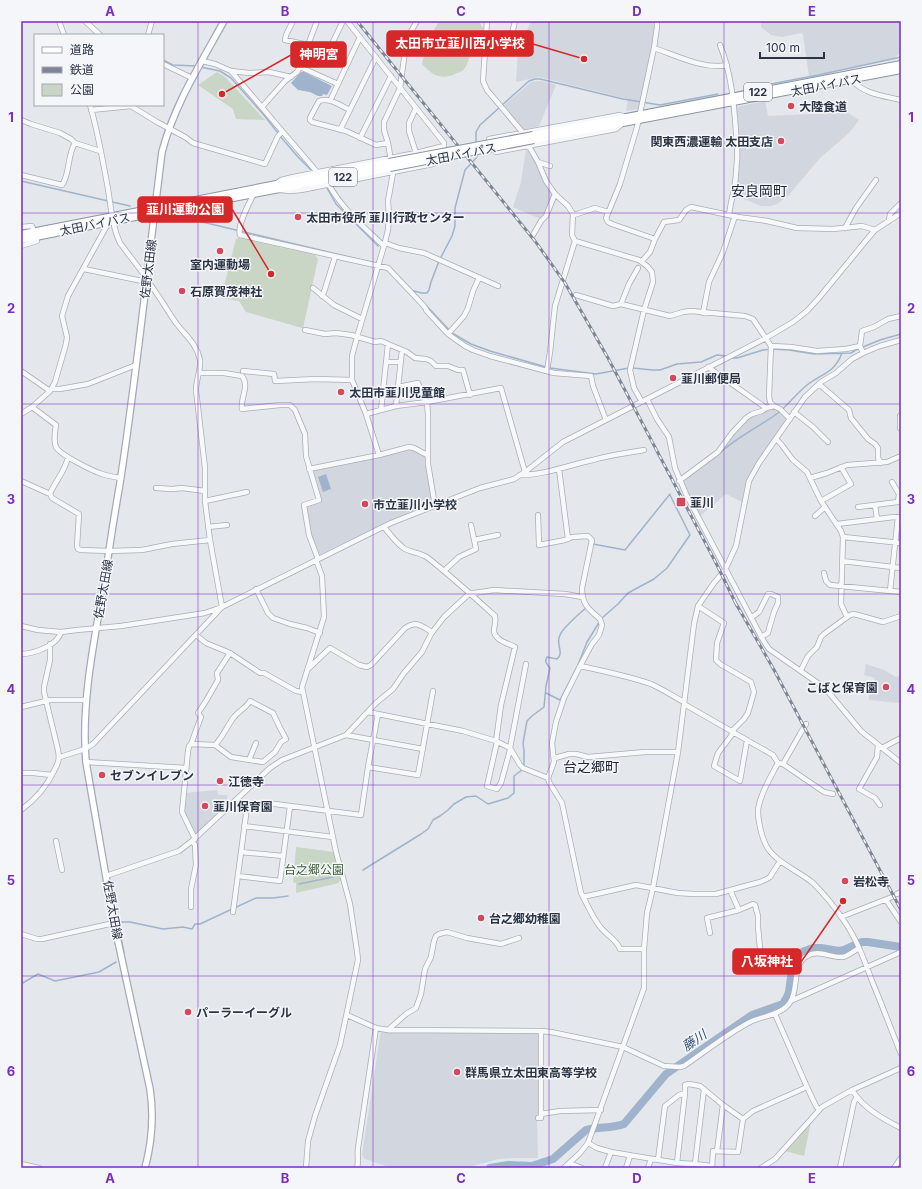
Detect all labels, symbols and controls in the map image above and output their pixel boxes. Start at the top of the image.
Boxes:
text: A [105,3,115,19]
text: B [281,3,290,19]
text: C [456,3,466,19]
text: D [632,3,642,19]
text: E [808,3,816,19]
callout: 太田市立韮川西小学校 [387,31,533,56]
legend [34,34,164,106]
scale bar [760,34,824,60]
text: 太田市立韮川西小学校 [395,35,525,51]
text: 100 m [766,40,800,55]
text: 道路 [70,42,94,57]
callout: 神明宮 [291,42,346,67]
text: 神明宮 [299,46,339,62]
text: 鉄道 [70,62,94,77]
street label: 太田バイパス [789,71,863,99]
text: 公園 [70,82,94,97]
road number: 122 [744,83,772,101]
place label: 大陸食道 [799,99,847,114]
marker: 大陸食道 [786,101,796,111]
text: 1 [8,109,14,125]
text: 1 [908,109,914,125]
place label: 関東西濃運輸 太田支店 [650,134,773,149]
marker: 関東西濃運輸 太田支店 [776,136,786,146]
street label: 太田バイパス [424,140,498,168]
road number: 122 [329,168,357,186]
district label: 安良岡町 [731,182,787,199]
callout: 韮川運動公園 [138,197,232,222]
text: 韮川運動公園 [146,201,224,217]
street label: 太田バイパス [58,209,132,239]
place label: 太田市役所 韮川行政センター [306,210,465,225]
marker: 太田市役所 韮川行政センター [293,212,303,222]
street label: 佐野太田線 [137,238,159,300]
marker: 室内運動場 [215,246,225,256]
place label: 室内運動場 [190,257,250,272]
place label: 石原賀茂神社 [190,284,262,299]
marker: 石原賀茂神社 [177,286,187,296]
text: 2 [7,300,15,316]
text: 2 [907,300,915,316]
place label: 韮川郵便局 [681,371,741,386]
marker: 韮川郵便局 [668,373,678,383]
place label: 太田市韮川児童館 [349,385,445,400]
marker: 太田市韮川児童館 [336,387,346,397]
text: 3 [7,491,15,507]
text: 3 [907,491,915,507]
place label: 韮川 [690,495,714,510]
marker: 韮川 [675,496,687,508]
place label: 市立韮川小学校 [373,497,457,512]
marker: 市立韮川小学校 [360,499,370,509]
street label: 佐野太田線 [90,558,116,620]
place label: こばと保育園 [806,680,878,695]
text: 4 [7,681,16,697]
text: 4 [907,681,916,697]
marker: こばと保育園 [881,682,891,692]
district label: 台之郷町 [563,758,619,775]
place label: セブンイレブン [110,768,194,783]
marker: セブンイレブン [97,770,107,780]
place label: 江徳寺 [228,774,264,789]
marker: 江徳寺 [215,776,225,786]
place label: 韮川保育園 [213,799,273,814]
marker: 韮川保育園 [200,801,210,811]
park label: 台之郷公園 [284,862,344,877]
text: 5 [7,872,15,888]
text: 5 [907,872,915,888]
place label: 岩松寺 [853,874,889,889]
marker: 岩松寺 [840,876,850,886]
street label: 佐野太田線 [100,879,126,941]
place label: 台之郷幼稚園 [489,911,561,926]
marker: 台之郷幼稚園 [476,913,486,923]
callout: 八坂神社 [733,949,801,974]
text: 八坂神社 [741,953,793,969]
place label: パーラーイーグル [196,1005,292,1020]
marker: パーラーイーグル [183,1007,193,1017]
water label: 藤川 [679,1025,711,1054]
text: 6 [7,1063,15,1079]
text: 6 [907,1063,915,1079]
place label: 群馬県立太田東高等学校 [465,1065,597,1080]
marker: 群馬県立太田東高等学校 [452,1067,462,1077]
text: A [105,1170,115,1186]
text: B [281,1170,290,1186]
text: C [456,1170,466,1186]
text: D [632,1170,642,1186]
text: E [808,1170,816,1186]

